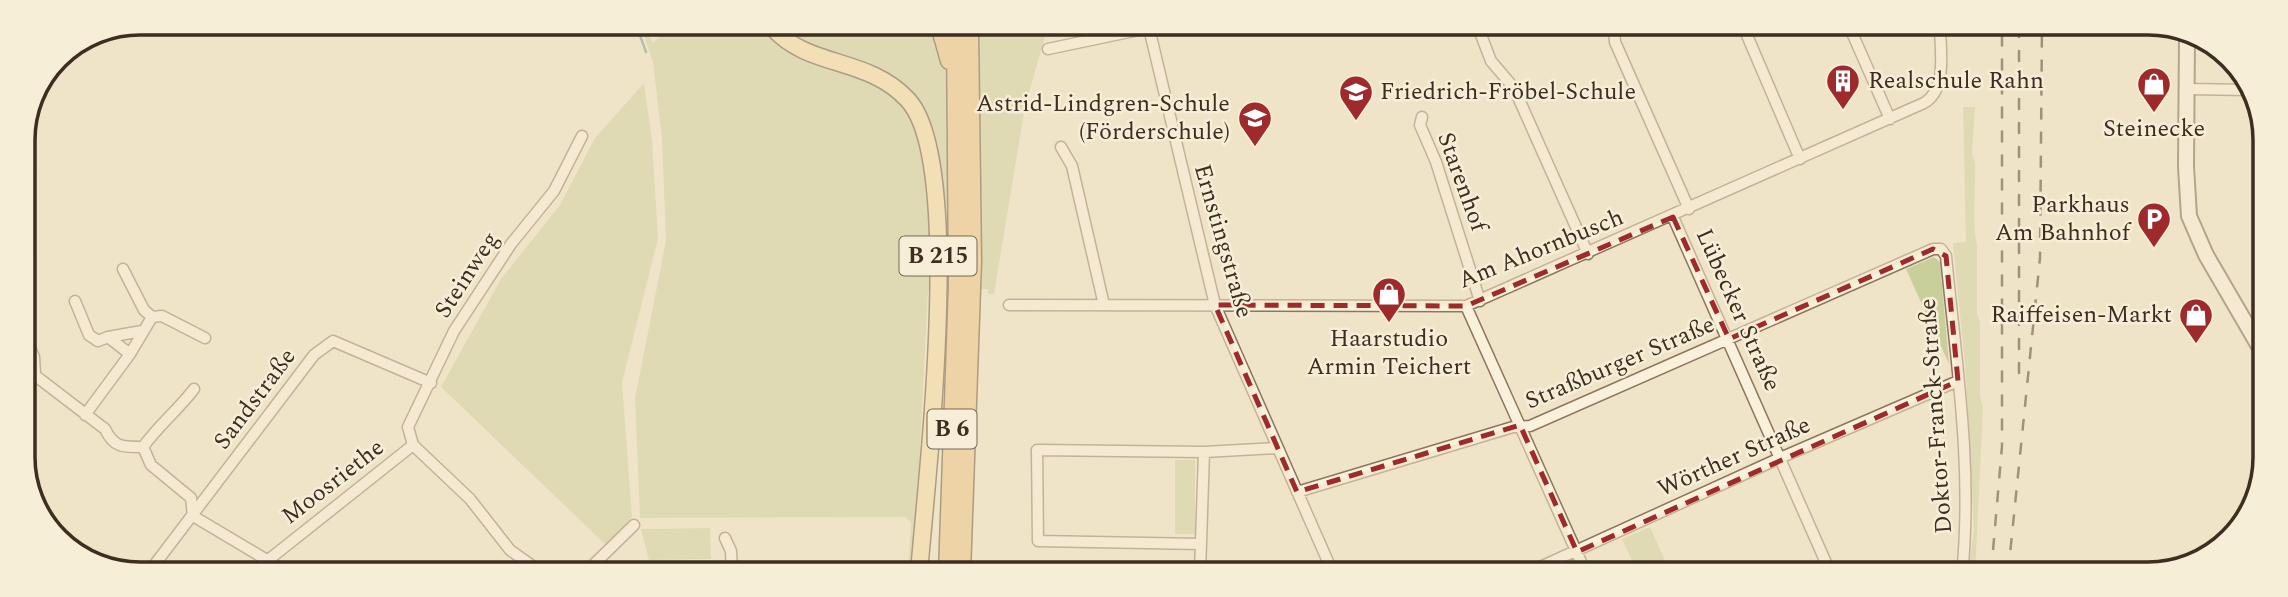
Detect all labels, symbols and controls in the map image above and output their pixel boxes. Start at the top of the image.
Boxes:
building icon: Realschule Rahn [1824,62,1862,111]
place label: Realschule Rahn [1868,63,2044,99]
shop icon: Steinecke [2135,65,2173,114]
school or university icon: Friedrich-Fröbel-Schule [1337,73,1375,122]
place label: Friedrich-Fröbel-Schule [1380,74,1636,110]
place label: Astrid-Lindgren-Schule (Förderschule) [976,86,1230,150]
school or university icon: Astrid-Lindgren-Schule (Förderschule) [1236,99,1274,148]
place label: Steinecke [2103,111,2205,147]
street label: Starenhof [1427,127,1497,238]
street label: Ernstingstraße [1184,160,1262,322]
place label: Parkhaus Am Bahnhof [1995,187,2132,251]
street label: Am Ahornbusch [1453,199,1629,299]
parking icon: Parkhaus Am Bahnhof [2135,200,2173,249]
street label: Lübecker Straße [1686,223,1790,397]
street label: Steinweg [425,224,509,326]
road number: B 215 [900,236,976,276]
shop icon: Haarstudio Armin Teichert [1370,275,1408,324]
shop icon: Raiffeisen-Markt [2177,296,2215,345]
street label: Doktor-Franck-Straße [1910,297,1962,535]
place label: Raiffeisen-Markt [1990,297,2172,333]
street label: Straßburger Straße [1520,307,1720,419]
place label: Haarstudio Armin Teichert [1307,321,1471,385]
street label: Sandstraße [205,341,305,457]
street label: Wörther Straße [1652,407,1816,507]
road number: B 6 [928,410,976,448]
street label: Moosriethe [274,430,392,534]

